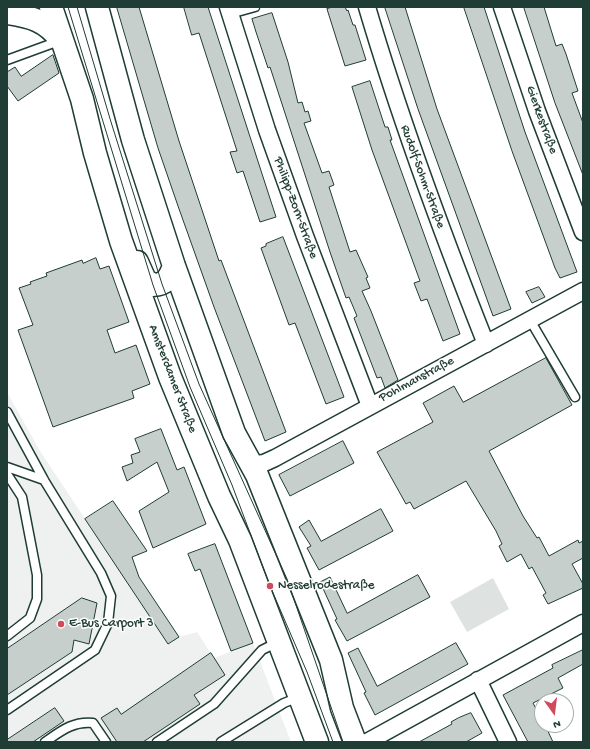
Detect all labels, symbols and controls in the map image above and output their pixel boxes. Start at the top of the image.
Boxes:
street label: Gierkestraße [521,84,561,156]
street label: Rudolf-Sohm-Straße [396,123,448,231]
street label: Philipp-Zorn-Straße [269,155,321,261]
street label: Amsterdamer Straße [144,323,200,435]
street label: Pohlmanstraße [377,354,457,406]
place label: Nesselrodestraße [278,578,375,594]
marker: Nesselrodestraße [265,581,275,591]
place label: E-Bus Carport 3 [69,616,154,632]
marker: E-Bus Carport 3 [56,619,66,629]
north arrow [534,693,574,733]
text: N [552,717,562,730]

